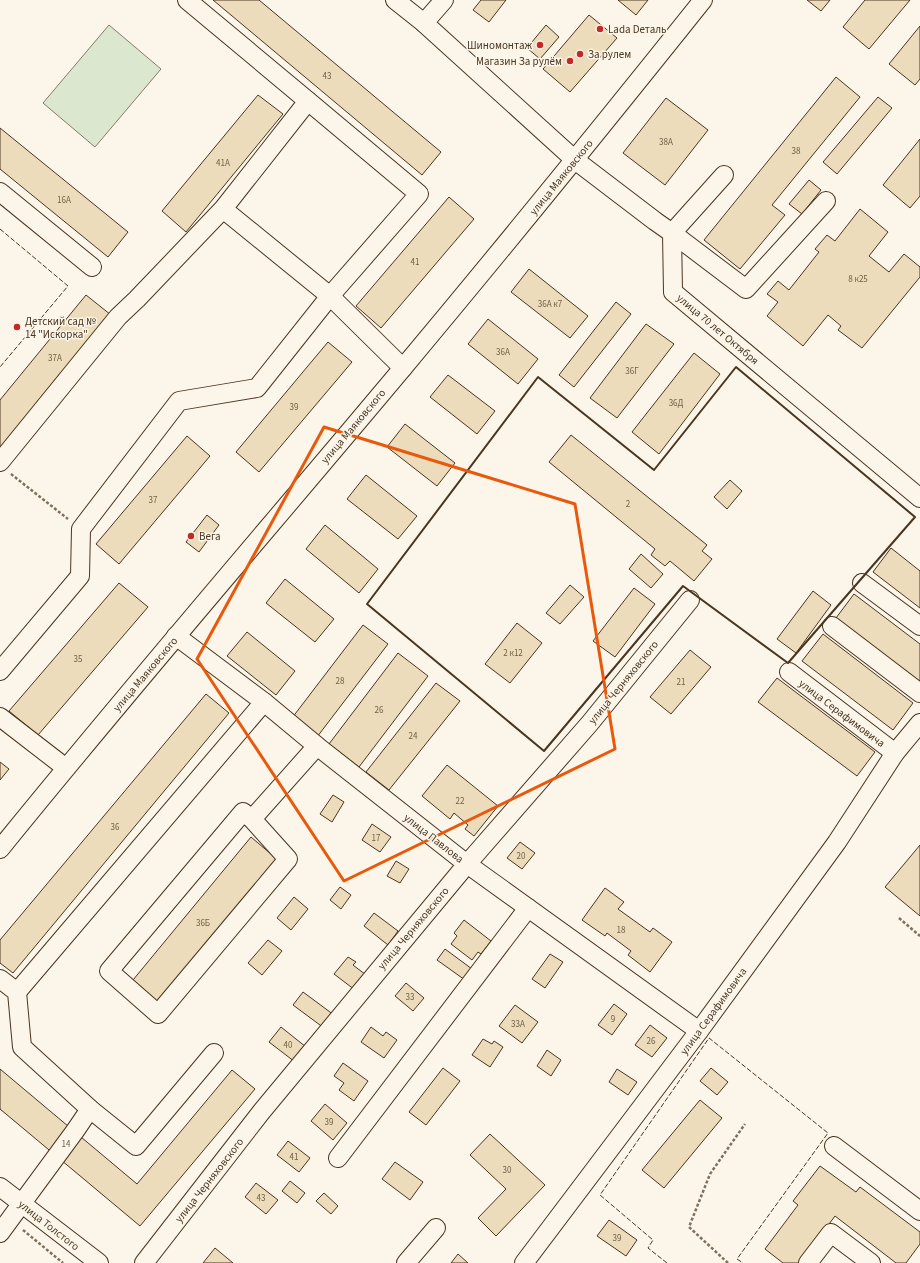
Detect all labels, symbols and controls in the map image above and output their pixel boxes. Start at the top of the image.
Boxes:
place label: Lada Dеталь [608,22,666,37]
marker: Lada Dеталь [595,24,605,34]
place label: Шиномонтаж [467,38,532,53]
marker: Шиномонтаж [535,40,545,50]
place label: За рулем [588,47,631,62]
marker: За рулем [575,49,585,59]
place label: Магазин За рулём [476,54,562,69]
marker: Магазин За рулём [565,56,575,66]
house number: 43 [323,70,332,83]
street label: улица Маяковского [526,136,597,218]
house number: 38А [659,136,673,149]
house number: 38 [792,145,801,158]
house number: 41А [216,157,230,170]
house number: 16А [57,194,71,207]
house number: 41 [411,256,419,269]
house number: 8 к25 [848,273,868,286]
street label: улица 70 лет Октября [673,290,762,368]
house number: 36А к7 [538,298,563,311]
place label: Детский сад № 14 "Искорка" [25,314,96,342]
marker: Детский сад № 14 "Искорка" [12,322,22,332]
house number: 36А [496,346,510,359]
house number: 37А [48,352,62,365]
house number: 36Г [625,365,639,378]
street label: улица Маяковского [318,386,389,467]
house number: 36Д [669,397,684,410]
house number: 39 [290,401,299,414]
house number: 37 [149,494,158,507]
house number: 2 [626,498,631,511]
place label: Вега [199,529,221,544]
marker: Вега [186,531,196,541]
street label: улица Маяковского [110,634,181,715]
street label: улица Черняховского [585,637,662,727]
house number: 2 к12 [503,647,523,660]
house number: 35 [74,653,83,666]
house number: 28 [336,675,345,688]
house number: 21 [677,676,685,689]
street label: улица Серафимовича [795,676,888,751]
house number: 26 [375,704,384,717]
house number: 24 [409,730,418,743]
house number: 22 [456,795,465,808]
street label: улица Павлова [401,810,467,867]
house number: 36 [111,821,120,834]
house number: 17 [372,832,381,845]
house number: 20 [517,850,526,863]
street label: улица Черняховского [374,884,452,973]
house number: 36Б [196,917,210,930]
house number: 18 [617,924,626,937]
street label: улица Серафимовича [677,965,750,1058]
house number: 33 [406,991,415,1004]
house number: 9 [611,1013,616,1026]
house number: 33А [511,1018,525,1031]
house number: 26 [647,1035,656,1048]
house number: 40 [284,1039,293,1052]
house number: 39 [325,1116,334,1129]
street label: улица Черняховского [172,1135,247,1226]
house number: 14 [62,1138,71,1151]
house number: 41 [290,1151,298,1164]
house number: 30 [503,1164,512,1177]
house number: 43 [257,1192,266,1205]
street label: улица Толстого [15,1197,82,1254]
house number: 39 [613,1232,622,1245]

